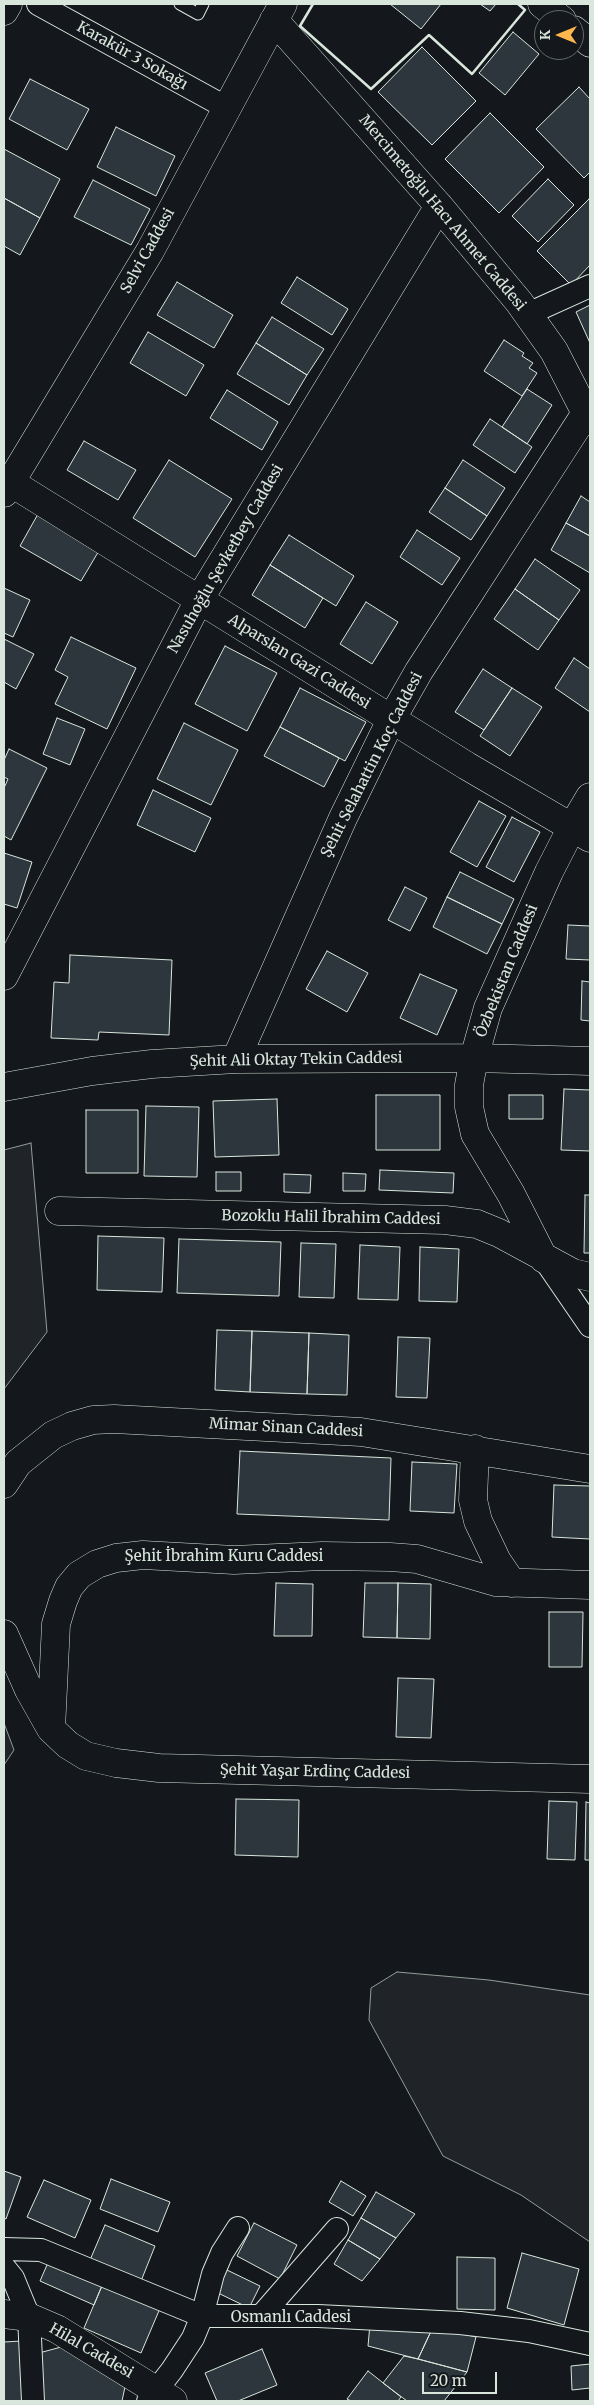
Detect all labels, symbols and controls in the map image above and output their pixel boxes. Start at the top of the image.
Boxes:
north arrow [534,10,584,60]
street label: Karakür 3 Sokağı [73,18,191,94]
text: K [536,30,554,40]
street label: Mercimetoğlu Hacı Ahmet Caddesi [355,112,529,314]
street label: Selvi Caddesi [117,205,179,297]
street label: Nasuhoğlu Şevketbey Caddesi [164,461,288,657]
street label: Alparslan Gazi Caddesi [225,611,373,713]
street label: Şehit Selahattin Koç Caddesi [317,669,427,861]
street label: Özbekistan Caddesi [472,902,542,1040]
street label: Şehit Ali Oktay Tekin Caddesi [189,1049,403,1071]
street label: Bozoklu Halil İbrahim Caddesi [221,1207,441,1229]
street label: Mimar Sinan Caddesi [209,1415,363,1441]
street label: Şehit İbrahim Kuru Caddesi [125,1548,323,1566]
street label: Şehit Yaşar Erdinç Caddesi [220,1761,410,1783]
street label: Osmanlı Caddesi [231,2309,351,2327]
street label: Hilal Caddesi [46,2320,136,2382]
scale bar [424,2362,499,2394]
text: 20 m [430,2371,467,2390]

